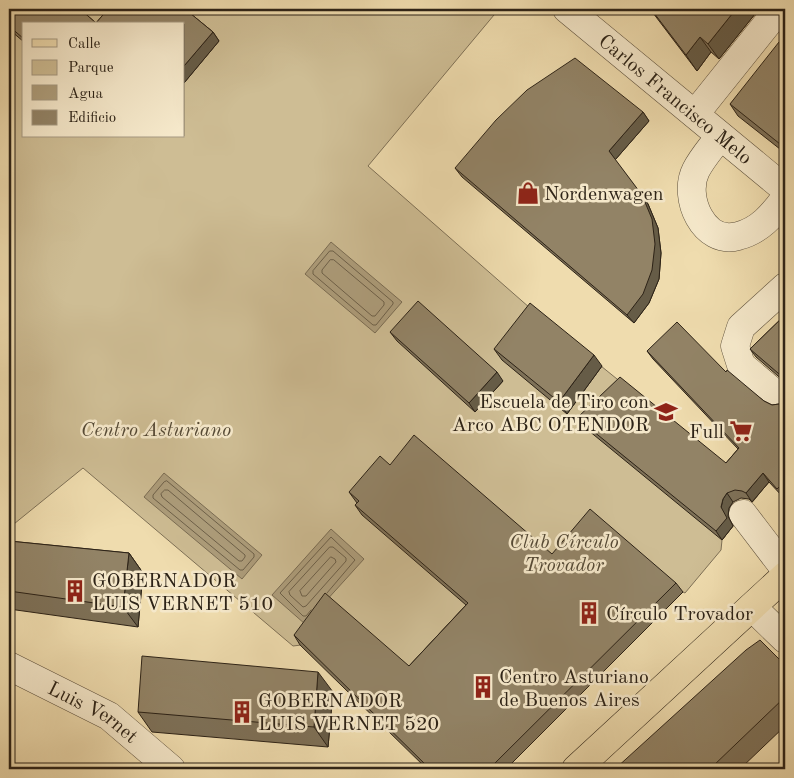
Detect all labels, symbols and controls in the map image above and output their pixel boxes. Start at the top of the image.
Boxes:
legend [22,22,185,138]
street label: Carlos Francisco Melo [594,31,755,169]
text: Calle [68,37,101,52]
text: Parque [68,61,114,76]
text: Agua [68,87,104,102]
text: Edificio [68,111,116,126]
shop icon: Nordenwagen [515,180,541,206]
place label: Nordenwagen [544,185,664,205]
place label: Escuela de Tiro con Arco ABC OTENDOR [452,393,649,436]
school or university icon: Escuela de Tiro con Arco ABC OTENDOR [653,399,679,425]
supermarket icon: Full [728,418,754,444]
park label: Centro Asturiano [81,421,231,441]
place label: Full [689,423,724,443]
park label: Club Círculo Trovador [509,533,619,576]
place label: GOBERNADOR LUIS VERNET 510 [92,572,273,615]
building icon: GOBERNADOR LUIS VERNET 510 [62,578,88,604]
building icon: Círculo Trovador [576,600,602,626]
place label: Círculo Trovador [606,605,753,625]
place label: Centro Asturiano de Buenos Aires [499,668,649,711]
building icon: Centro Asturiano de Buenos Aires [470,674,496,700]
street label: Luis Vernet [44,679,141,748]
place label: GOBERNADOR LUIS VERNET 520 [258,692,439,735]
building icon: GOBERNADOR LUIS VERNET 520 [229,699,255,725]

